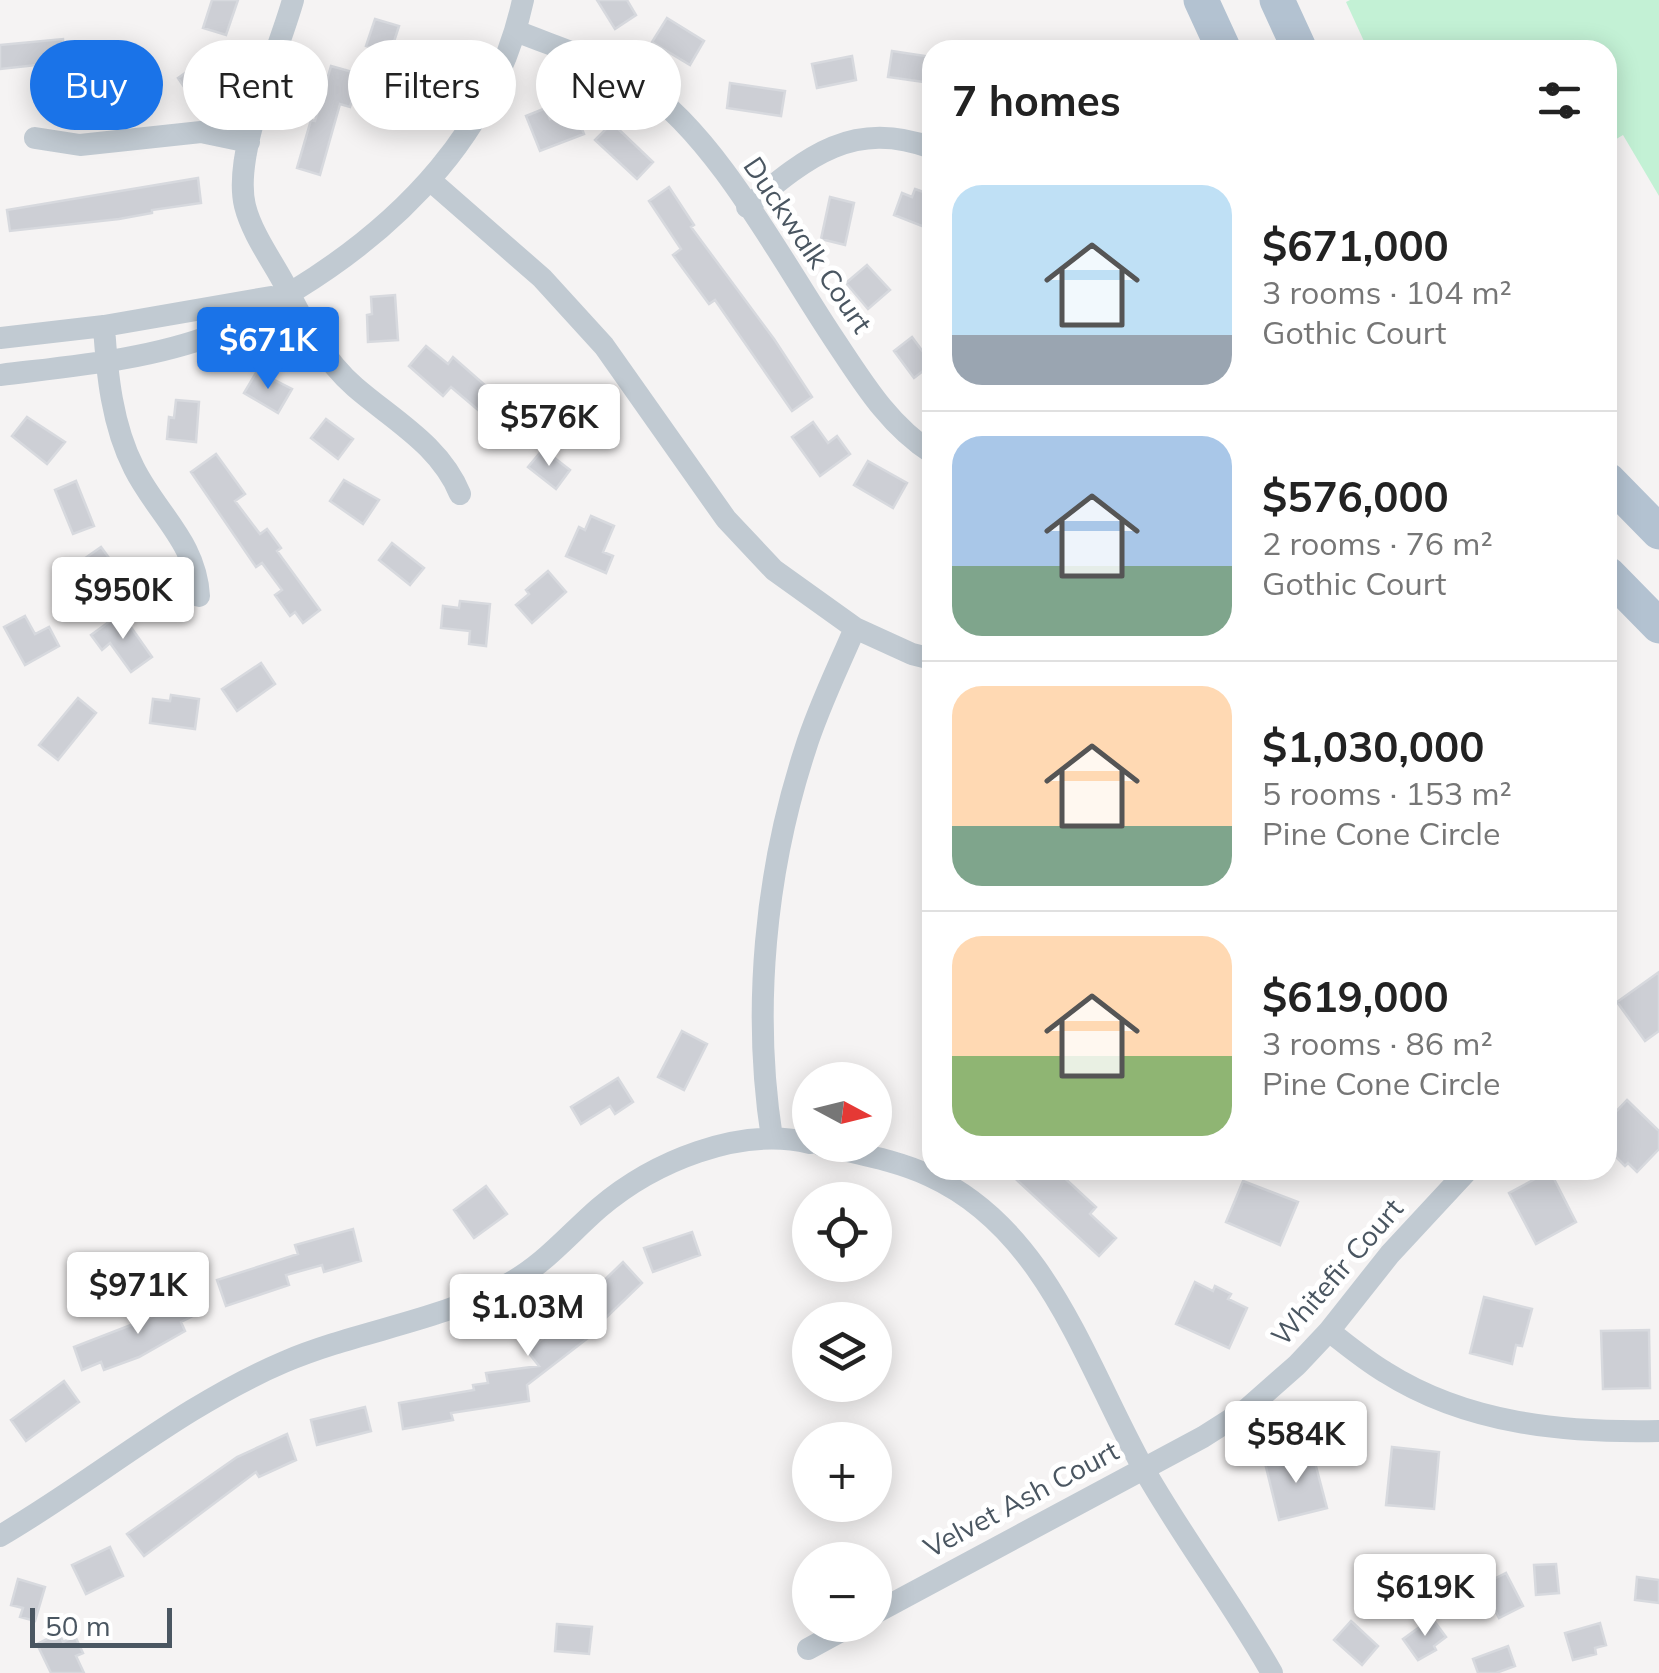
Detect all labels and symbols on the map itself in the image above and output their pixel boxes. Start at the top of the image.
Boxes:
street label: Duckwalk Court [737,150,880,340]
pin: $671K [198,307,338,392]
pin: $576K [479,384,619,469]
pin: $950K [53,557,193,642]
north arrow [792,1062,892,1162]
street label: Whitefir Court [1263,1191,1410,1352]
pin: $971K [68,1252,208,1337]
pin: $1.03M [447,1274,609,1359]
pin: $584K [1226,1401,1366,1486]
street label: Velvet Ash Court [917,1432,1124,1565]
pin: $619K [1355,1554,1495,1639]
scale bar [30,1603,172,1648]

